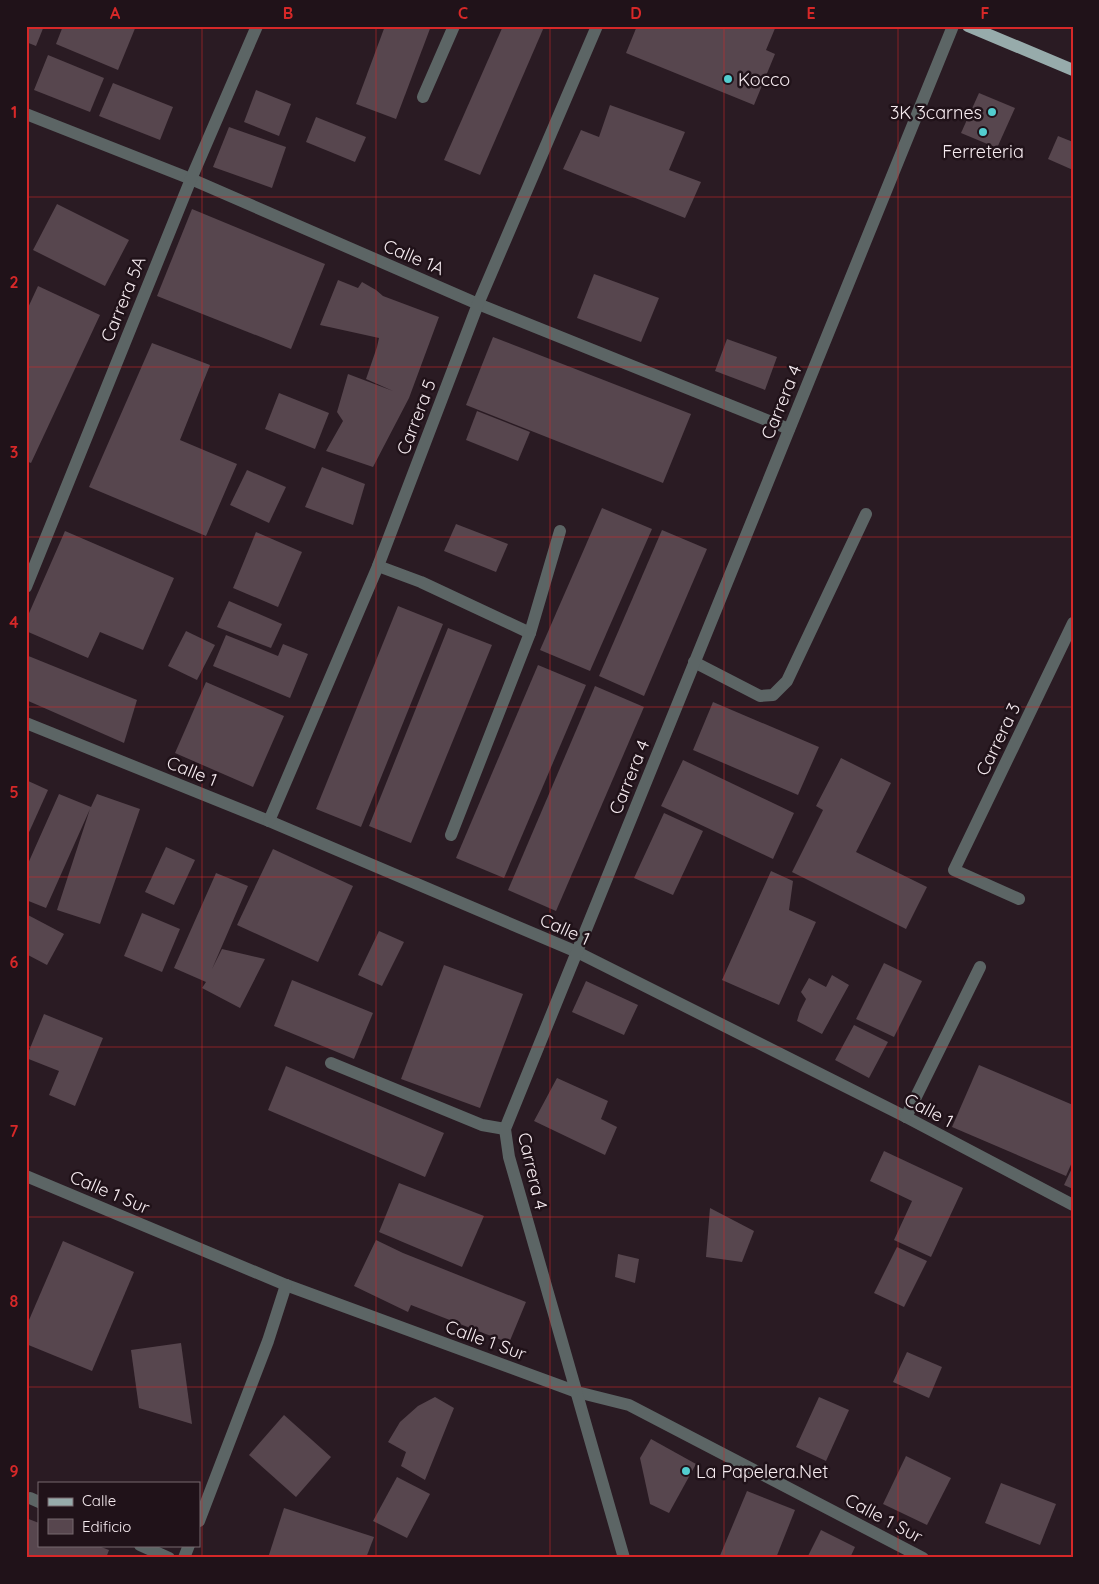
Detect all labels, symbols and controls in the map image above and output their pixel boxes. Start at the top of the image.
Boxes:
text: A [110,3,121,23]
text: B [283,3,293,23]
text: C [458,3,468,23]
text: D [630,3,642,23]
text: E [806,3,816,23]
text: F [981,3,990,23]
place label: Kocco [738,68,790,91]
marker: Kocco [722,73,734,85]
place label: 3K 3carnes [890,101,982,124]
text: 1 [11,102,17,122]
marker: 3K 3carnes [986,106,998,118]
marker: Ferreteria [977,126,989,138]
place label: Ferreteria [942,140,1024,163]
street label: Calle 1A [380,234,448,280]
street label: Carrera 5A [95,253,151,345]
text: 2 [9,272,19,292]
street label: Carrera 4 [756,361,806,443]
street label: Carrera 5 [391,376,441,458]
text: 3 [10,442,18,462]
text: 4 [9,612,19,632]
street label: Carrera 3 [971,699,1025,779]
street label: Carrera 4 [604,736,654,818]
street label: Calle 1 [163,751,221,791]
text: 5 [9,782,19,802]
street label: Calle 1 [536,908,594,950]
text: 6 [10,952,19,972]
street label: Calle 1 [900,1088,958,1132]
text: 7 [10,1121,19,1141]
street label: Carrera 4 [513,1130,553,1212]
street label: Calle 1 Sur [67,1165,154,1219]
text: 8 [10,1291,19,1311]
street label: Calle 1 Sur [442,1315,530,1365]
place label: La Papelera.Net [696,1460,828,1483]
text: 9 [9,1461,19,1481]
marker: La Papelera.Net [680,1465,692,1477]
legend [38,1482,200,1546]
street label: Calle 1 Sur [841,1488,927,1548]
text: Calle [82,1491,116,1510]
text: Edificio [82,1517,131,1536]

